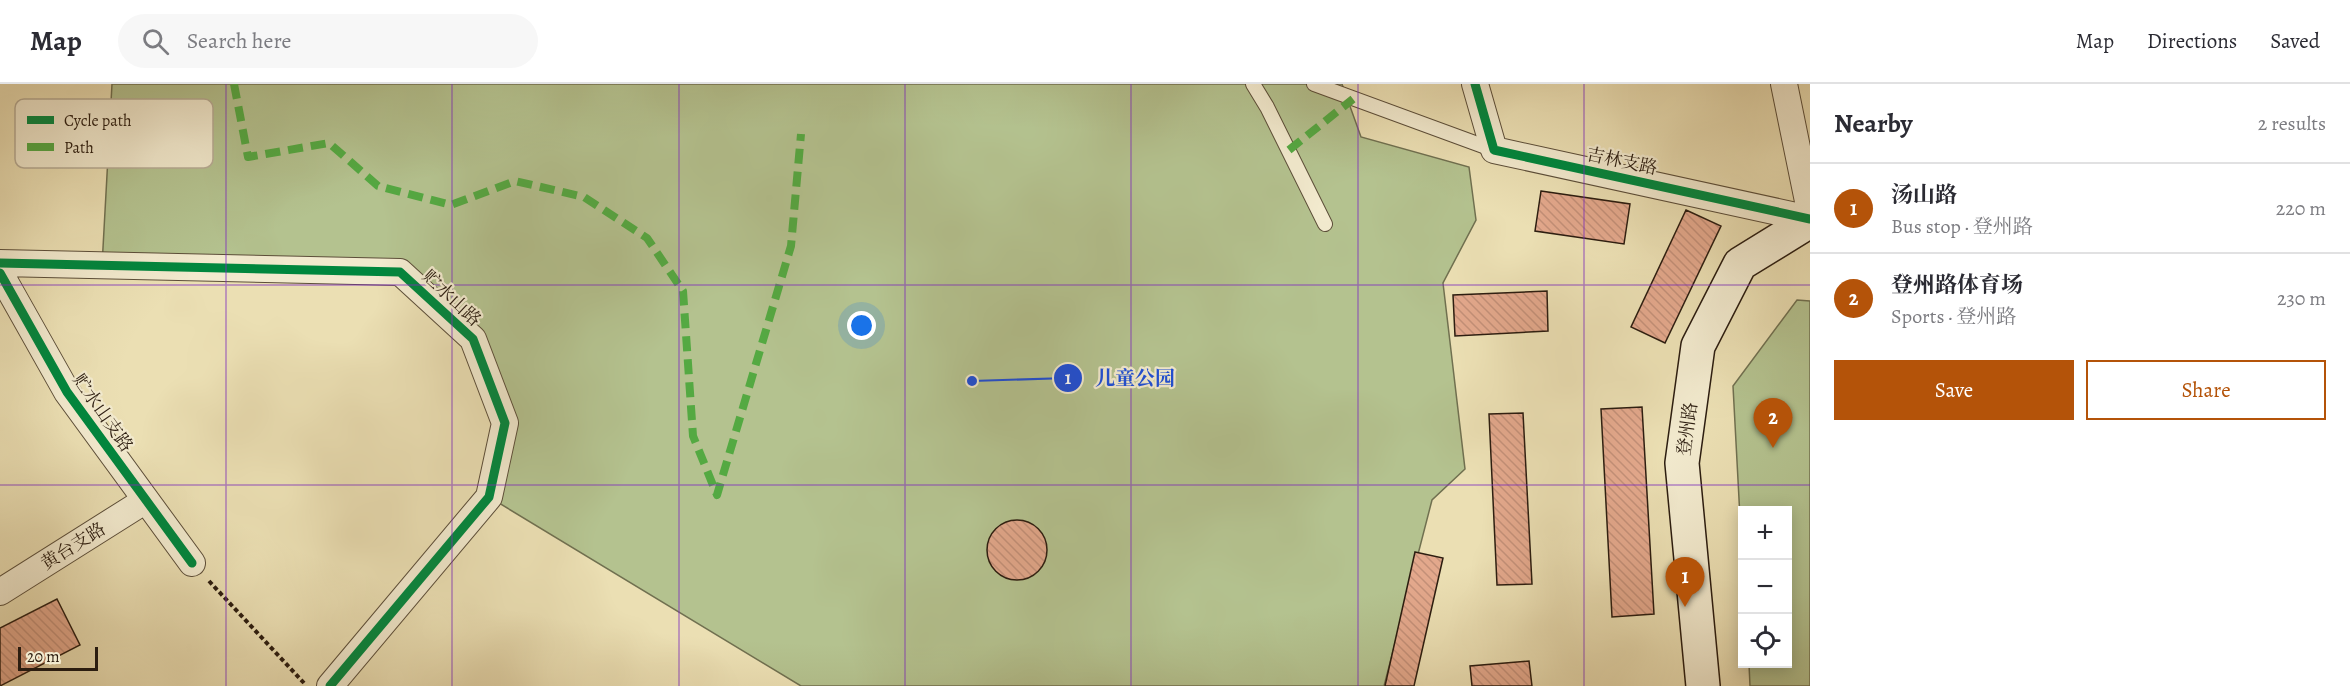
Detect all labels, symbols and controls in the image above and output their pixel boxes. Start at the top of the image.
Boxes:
search box [118,14,538,68]
text: Map [30,22,82,60]
icon: search [139,25,172,58]
text: Search here [187,26,291,56]
text: Map [2076,27,2114,55]
text: Directions [2147,27,2237,55]
text: Saved [2270,27,2320,55]
legend [15,99,213,168]
text: Nearby [1834,106,1913,141]
text: Cycle path [64,110,132,132]
text: 2 results [2258,110,2326,137]
text: Path [64,137,94,159]
street label: 吉林支路 [1584,142,1660,180]
text: 汤山路 [1891,180,1957,210]
text: 1 [1850,195,1857,222]
text: 220 m [2276,195,2326,222]
text: Bus stop · 登州路 [1891,213,2033,240]
street label: 贮水山路 [417,265,487,331]
text: 登州路体育场 [1891,270,2023,300]
text: 2 [1849,285,1858,312]
text: 230 m [2277,285,2326,312]
text: Sports · 登州路 [1891,303,2016,330]
your location [847,311,876,340]
callout: 儿童公园 [1053,359,1187,397]
button: Save [1834,360,2074,420]
button: Share [2086,360,2326,420]
text: 儿童公园 [1095,365,1175,392]
text: 1 [1065,366,1072,390]
street label: 贮水山支路 [67,369,139,457]
pin: 2 [1754,398,1792,448]
street label: 登州路 [1671,401,1703,457]
map controls [1738,506,1792,668]
button: + [1738,506,1792,560]
street label: 黄台支路 [36,517,110,575]
pin: 1 [1666,558,1704,607]
button: − [1738,560,1792,614]
button: locate [1738,614,1792,668]
scale bar [18,644,98,672]
text: 20 m [27,646,60,668]

